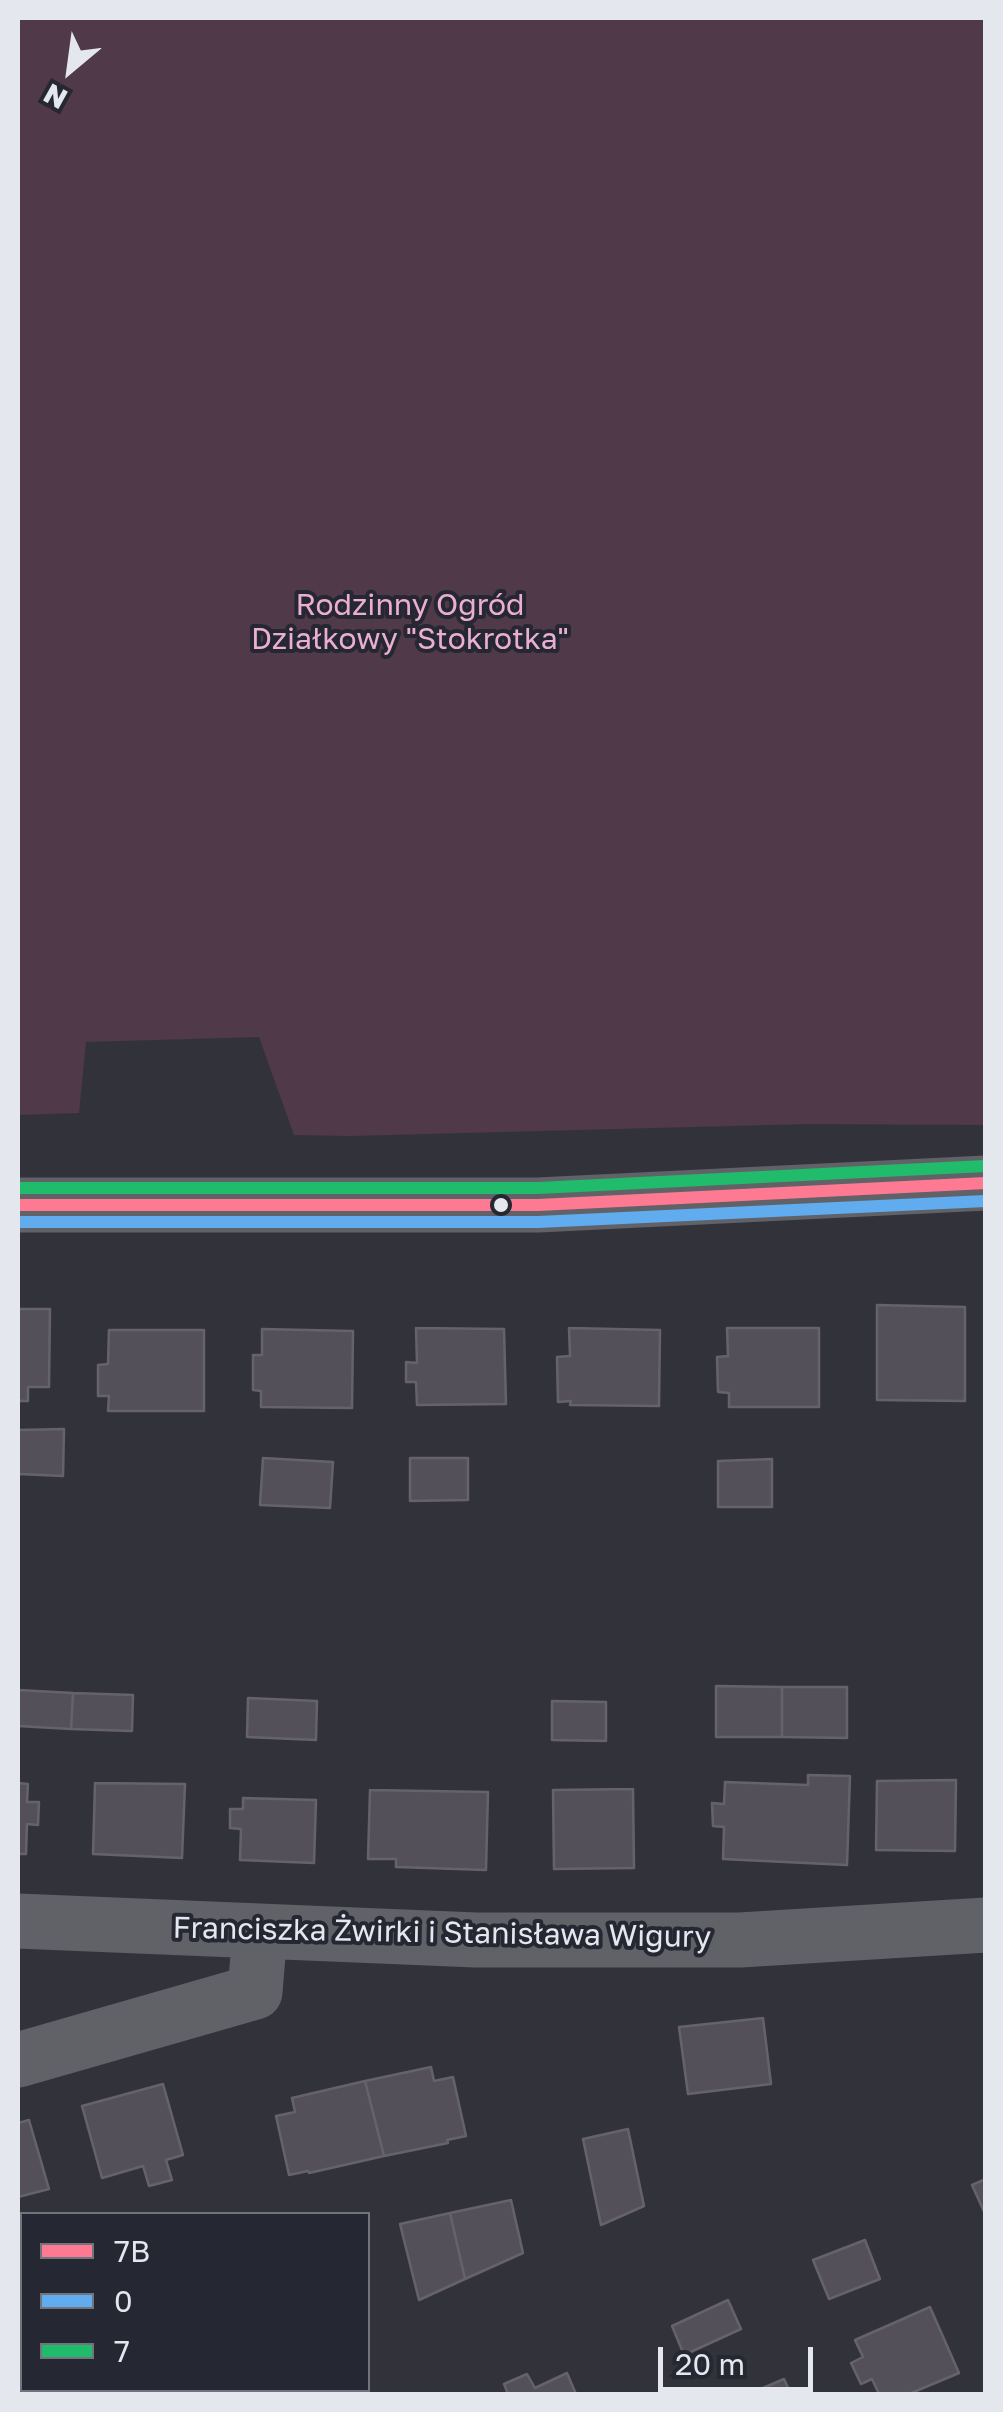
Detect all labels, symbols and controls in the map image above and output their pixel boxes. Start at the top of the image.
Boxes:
north arrow [20,20,120,120]
text: N [38,77,73,116]
park label: Rodzinny Ogród Działkowy "Stokrotka" [251,587,569,658]
unlabelled marker [491,1195,511,1215]
street label: Franciszka Żwirki i Stanisława Wigury [172,1910,712,1956]
legend [20,2212,370,2392]
text: 7B [114,2233,150,2269]
text: 0 [114,2283,133,2319]
scale bar [663,2327,818,2389]
text: 7 [114,2333,130,2369]
text: 20 m [675,2346,745,2382]

